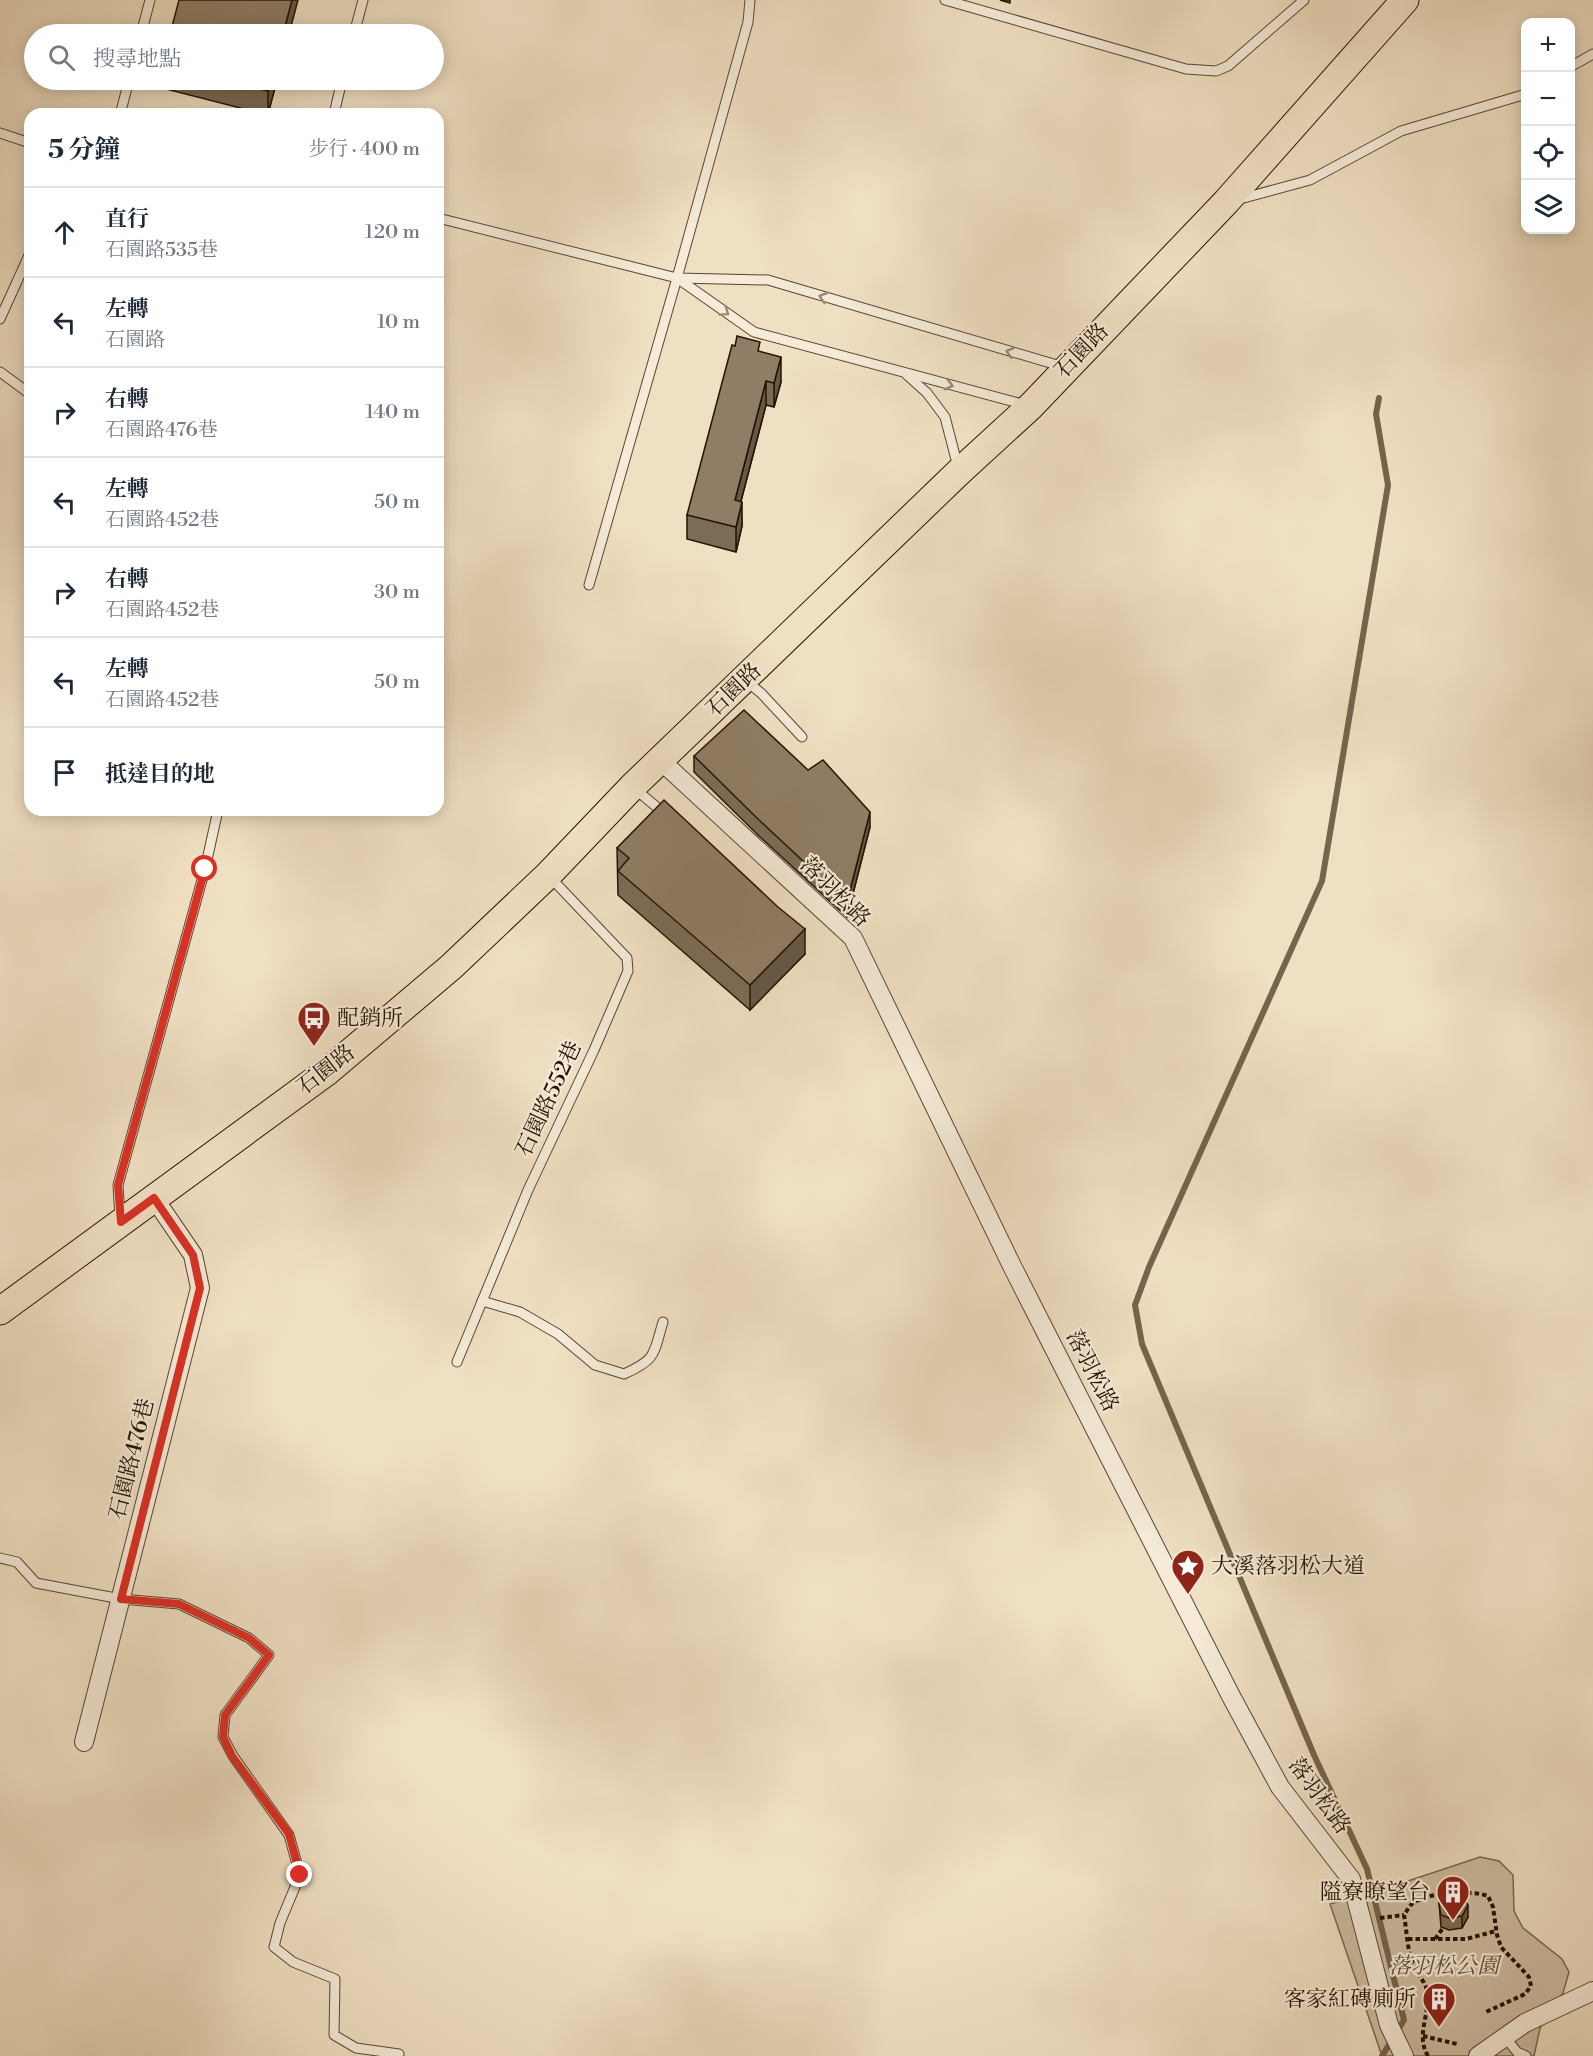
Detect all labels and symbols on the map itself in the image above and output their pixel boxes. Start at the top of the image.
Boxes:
one-way arrow [818,291,828,304]
one-way arrow [719,305,730,316]
street label: 石園路 [1049,318,1115,384]
one-way arrow [1005,347,1016,359]
one-way arrow [944,377,954,390]
street label: 石園路 [701,657,767,723]
street label: 落羽松路 [794,851,876,933]
route start [191,855,217,881]
bus stop icon: 配銷所 [296,1000,332,1047]
place label: 配銷所 [337,1005,403,1032]
street label: 石園路552巷 [510,1037,588,1161]
street label: 石園路 [292,1039,360,1101]
street label: 落羽松路 [1060,1326,1124,1416]
street label: 石園路476巷 [104,1396,160,1522]
place icon: 大溪落羽松大道 [1170,1548,1206,1595]
place label: 大溪落羽松大道 [1211,1553,1365,1580]
street label: 落羽松路 [1282,1752,1356,1840]
route end [286,1861,312,1887]
building icon: 隘寮瞭望台 [1435,1874,1471,1921]
place label: 隘寮瞭望台 [1320,1879,1430,1906]
park label: 落羽松公園 [1389,1953,1502,1980]
building icon: 客家紅磚廁所 [1421,1981,1457,2028]
place label: 客家紅磚廁所 [1284,1986,1416,2013]

